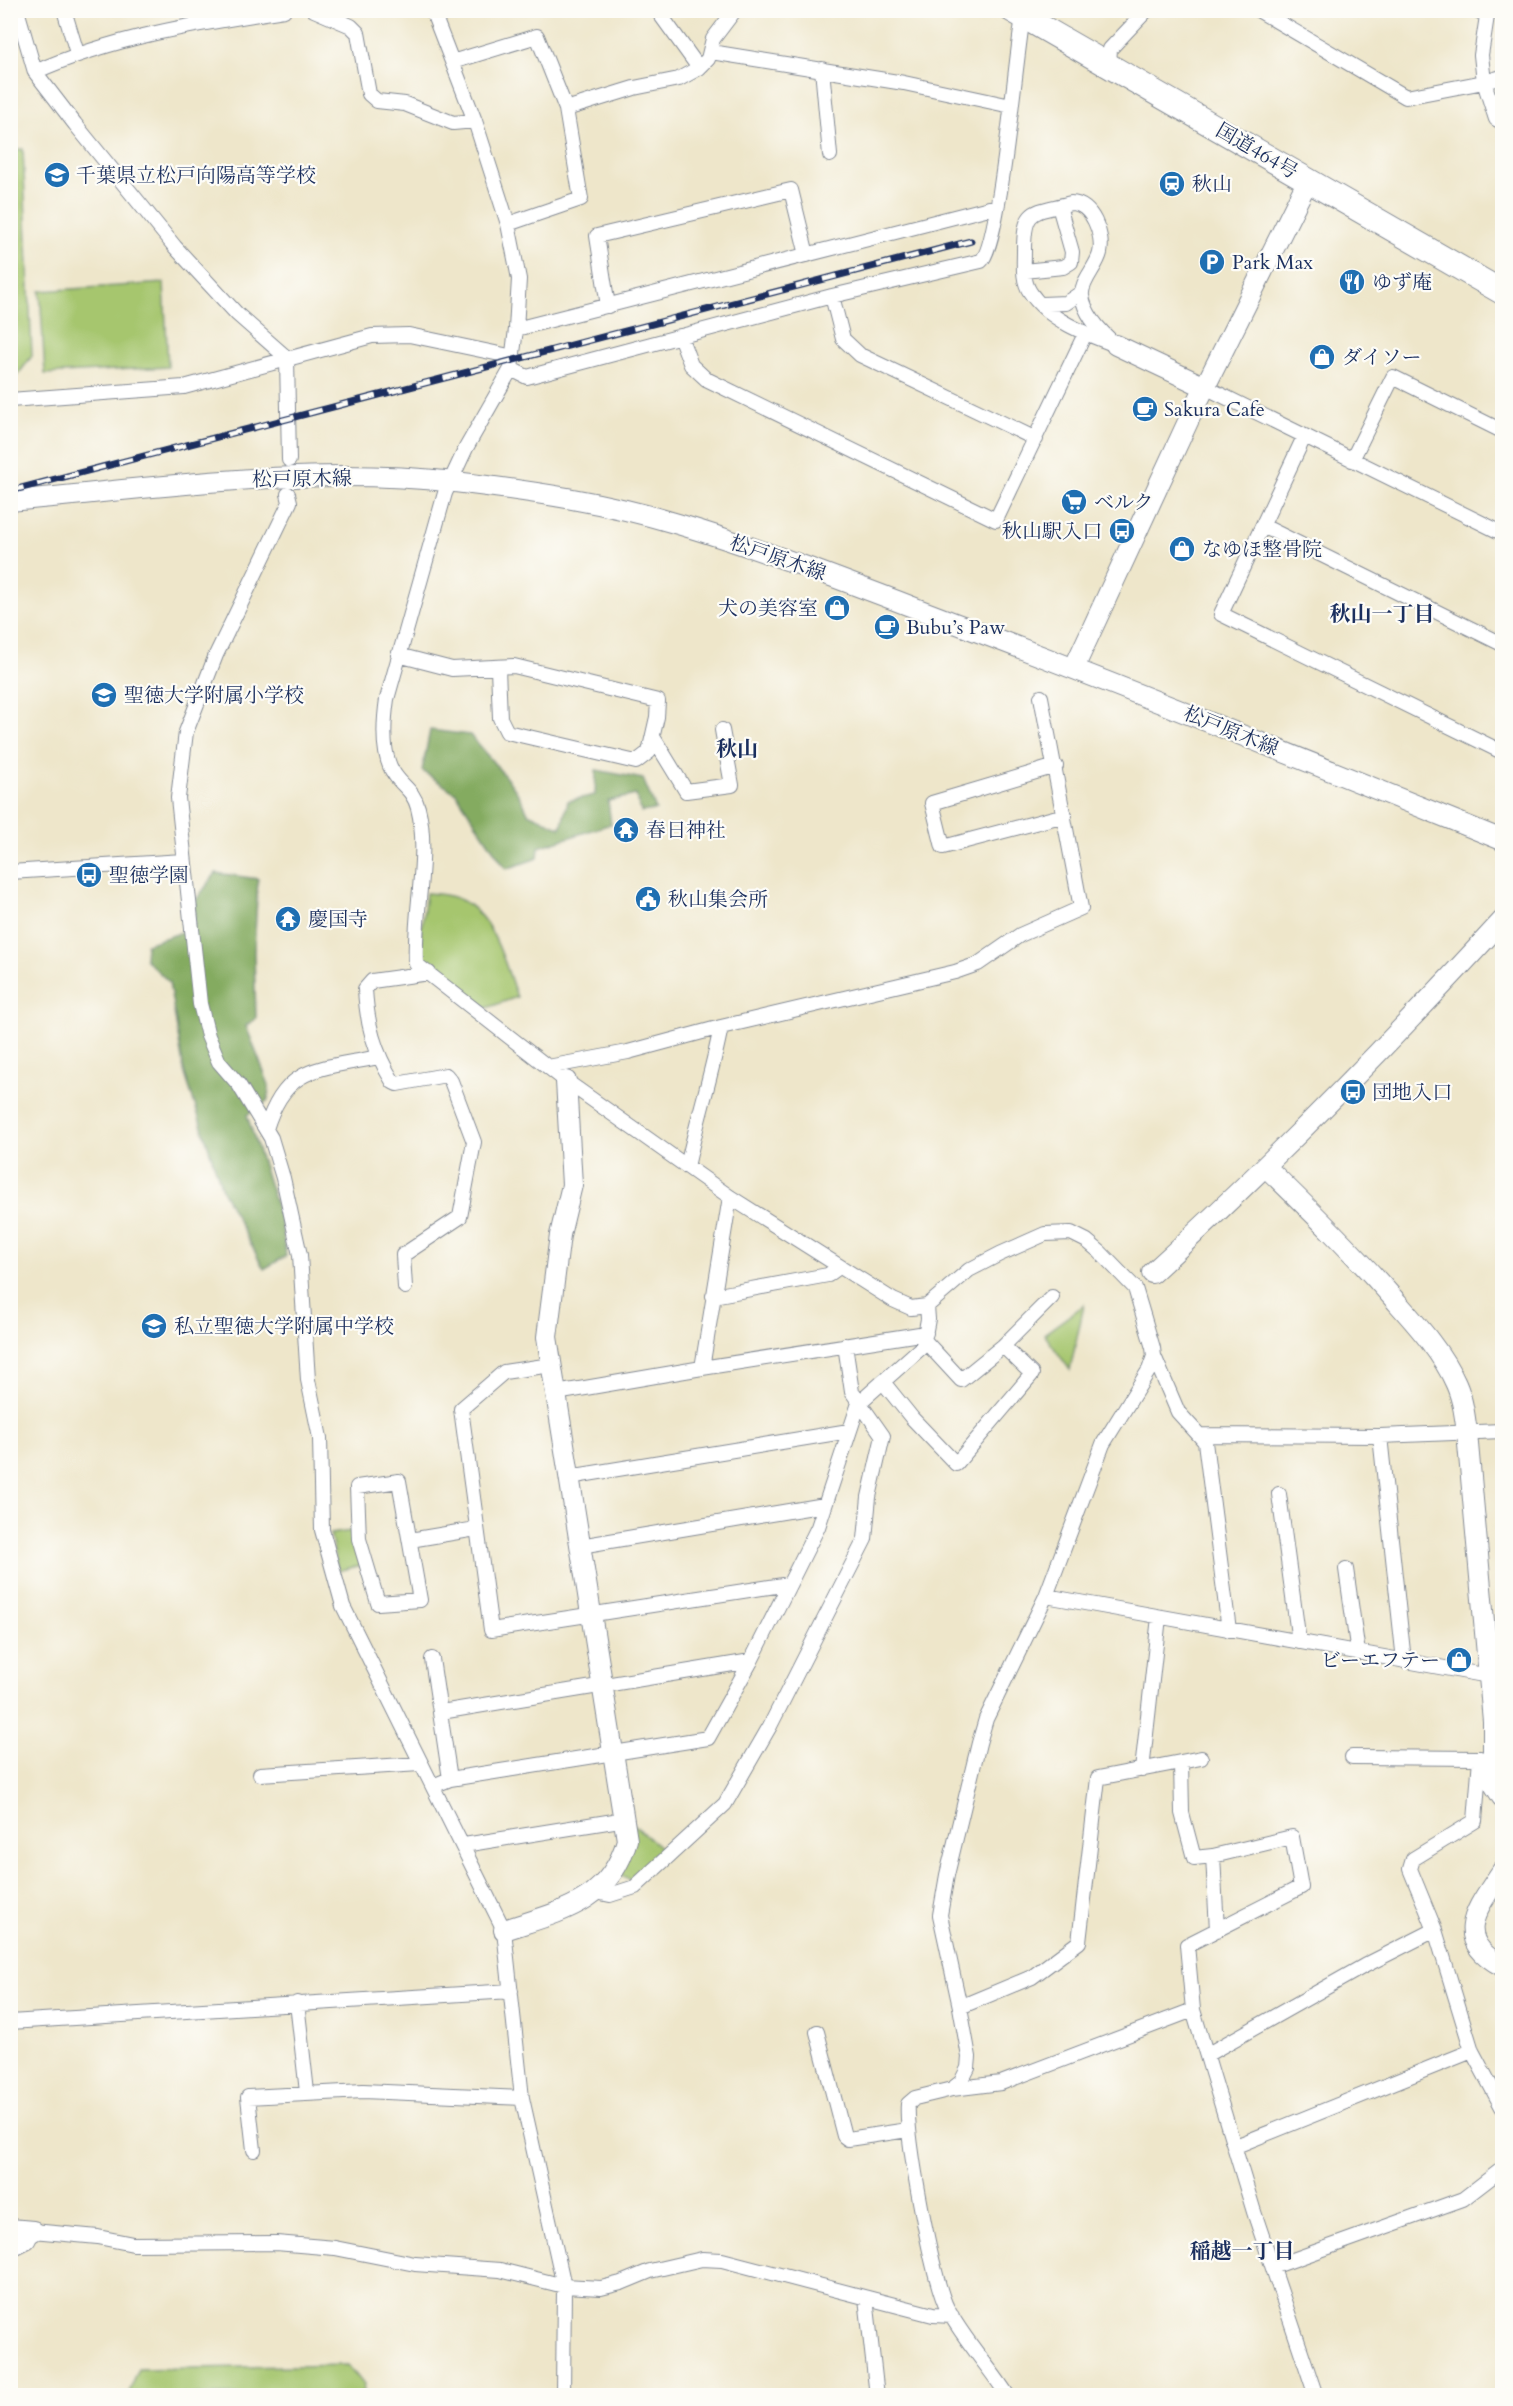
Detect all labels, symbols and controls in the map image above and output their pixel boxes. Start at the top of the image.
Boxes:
street label: 国道464号 [1211,117,1303,185]
school or university icon: 千葉県立松戸向陽高等学校 [42,160,72,190]
place label: 千葉県立松戸向陽高等学校 [76,162,316,189]
station icon: 秋山 [1157,169,1187,199]
place label: 秋山 [1192,171,1232,198]
parking icon: Park Max [1197,247,1227,277]
place label: Park Max [1232,249,1313,276]
restaurant icon: ゆず庵 [1337,267,1367,297]
place label: ゆず庵 [1372,269,1432,296]
shop icon: ダイソー [1307,342,1337,372]
place label: ダイソー [1342,344,1422,371]
cafe icon: Sakura Cafe [1130,394,1160,424]
place label: Sakura Cafe [1164,396,1265,423]
street label: 松戸原木線 [252,465,352,493]
supermarket icon: ベルク [1059,487,1089,517]
place label: ベルク [1094,489,1154,516]
bus stop icon: 秋山駅入口 [1107,516,1137,546]
place label: 秋山駅入口 [1002,518,1102,545]
street label: 松戸原木線 [726,529,830,587]
shop icon: なゆほ整骨院 [1167,534,1197,564]
place label: なゆほ整骨院 [1202,536,1322,563]
shop icon: 犬の美容室 [822,593,852,623]
place label: 犬の美容室 [718,595,818,622]
district label: 秋山一丁目 [1330,600,1435,629]
cafe icon: Bubu’s Paw [872,612,902,642]
place label: Bubu’s Paw [906,614,1005,641]
school or university icon: 聖徳大学附属小学校 [89,680,119,710]
place label: 聖徳大学附属小学校 [124,682,304,709]
street label: 松戸原木線 [1180,700,1282,762]
district label: 秋山 [716,735,758,764]
temple icon: 春日神社 [611,815,641,845]
place label: 春日神社 [646,817,726,844]
bus stop icon: 聖徳学園 [74,860,104,890]
place label: 聖徳学園 [109,862,189,889]
public building icon: 秋山集会所 [633,884,663,914]
place label: 秋山集会所 [668,886,768,913]
temple icon: 慶国寺 [273,904,303,934]
place label: 慶国寺 [308,906,368,933]
bus stop icon: 団地入口 [1338,1077,1368,1107]
place label: 団地入口 [1372,1079,1452,1106]
school or university icon: 私立聖徳大学附属中学校 [139,1311,169,1341]
place label: 私立聖徳大学附属中学校 [174,1313,394,1340]
shop icon: ビーエフテー [1444,1645,1474,1675]
place label: ビーエフテー [1321,1647,1440,1674]
district label: 稲越一丁目 [1190,2237,1295,2266]

